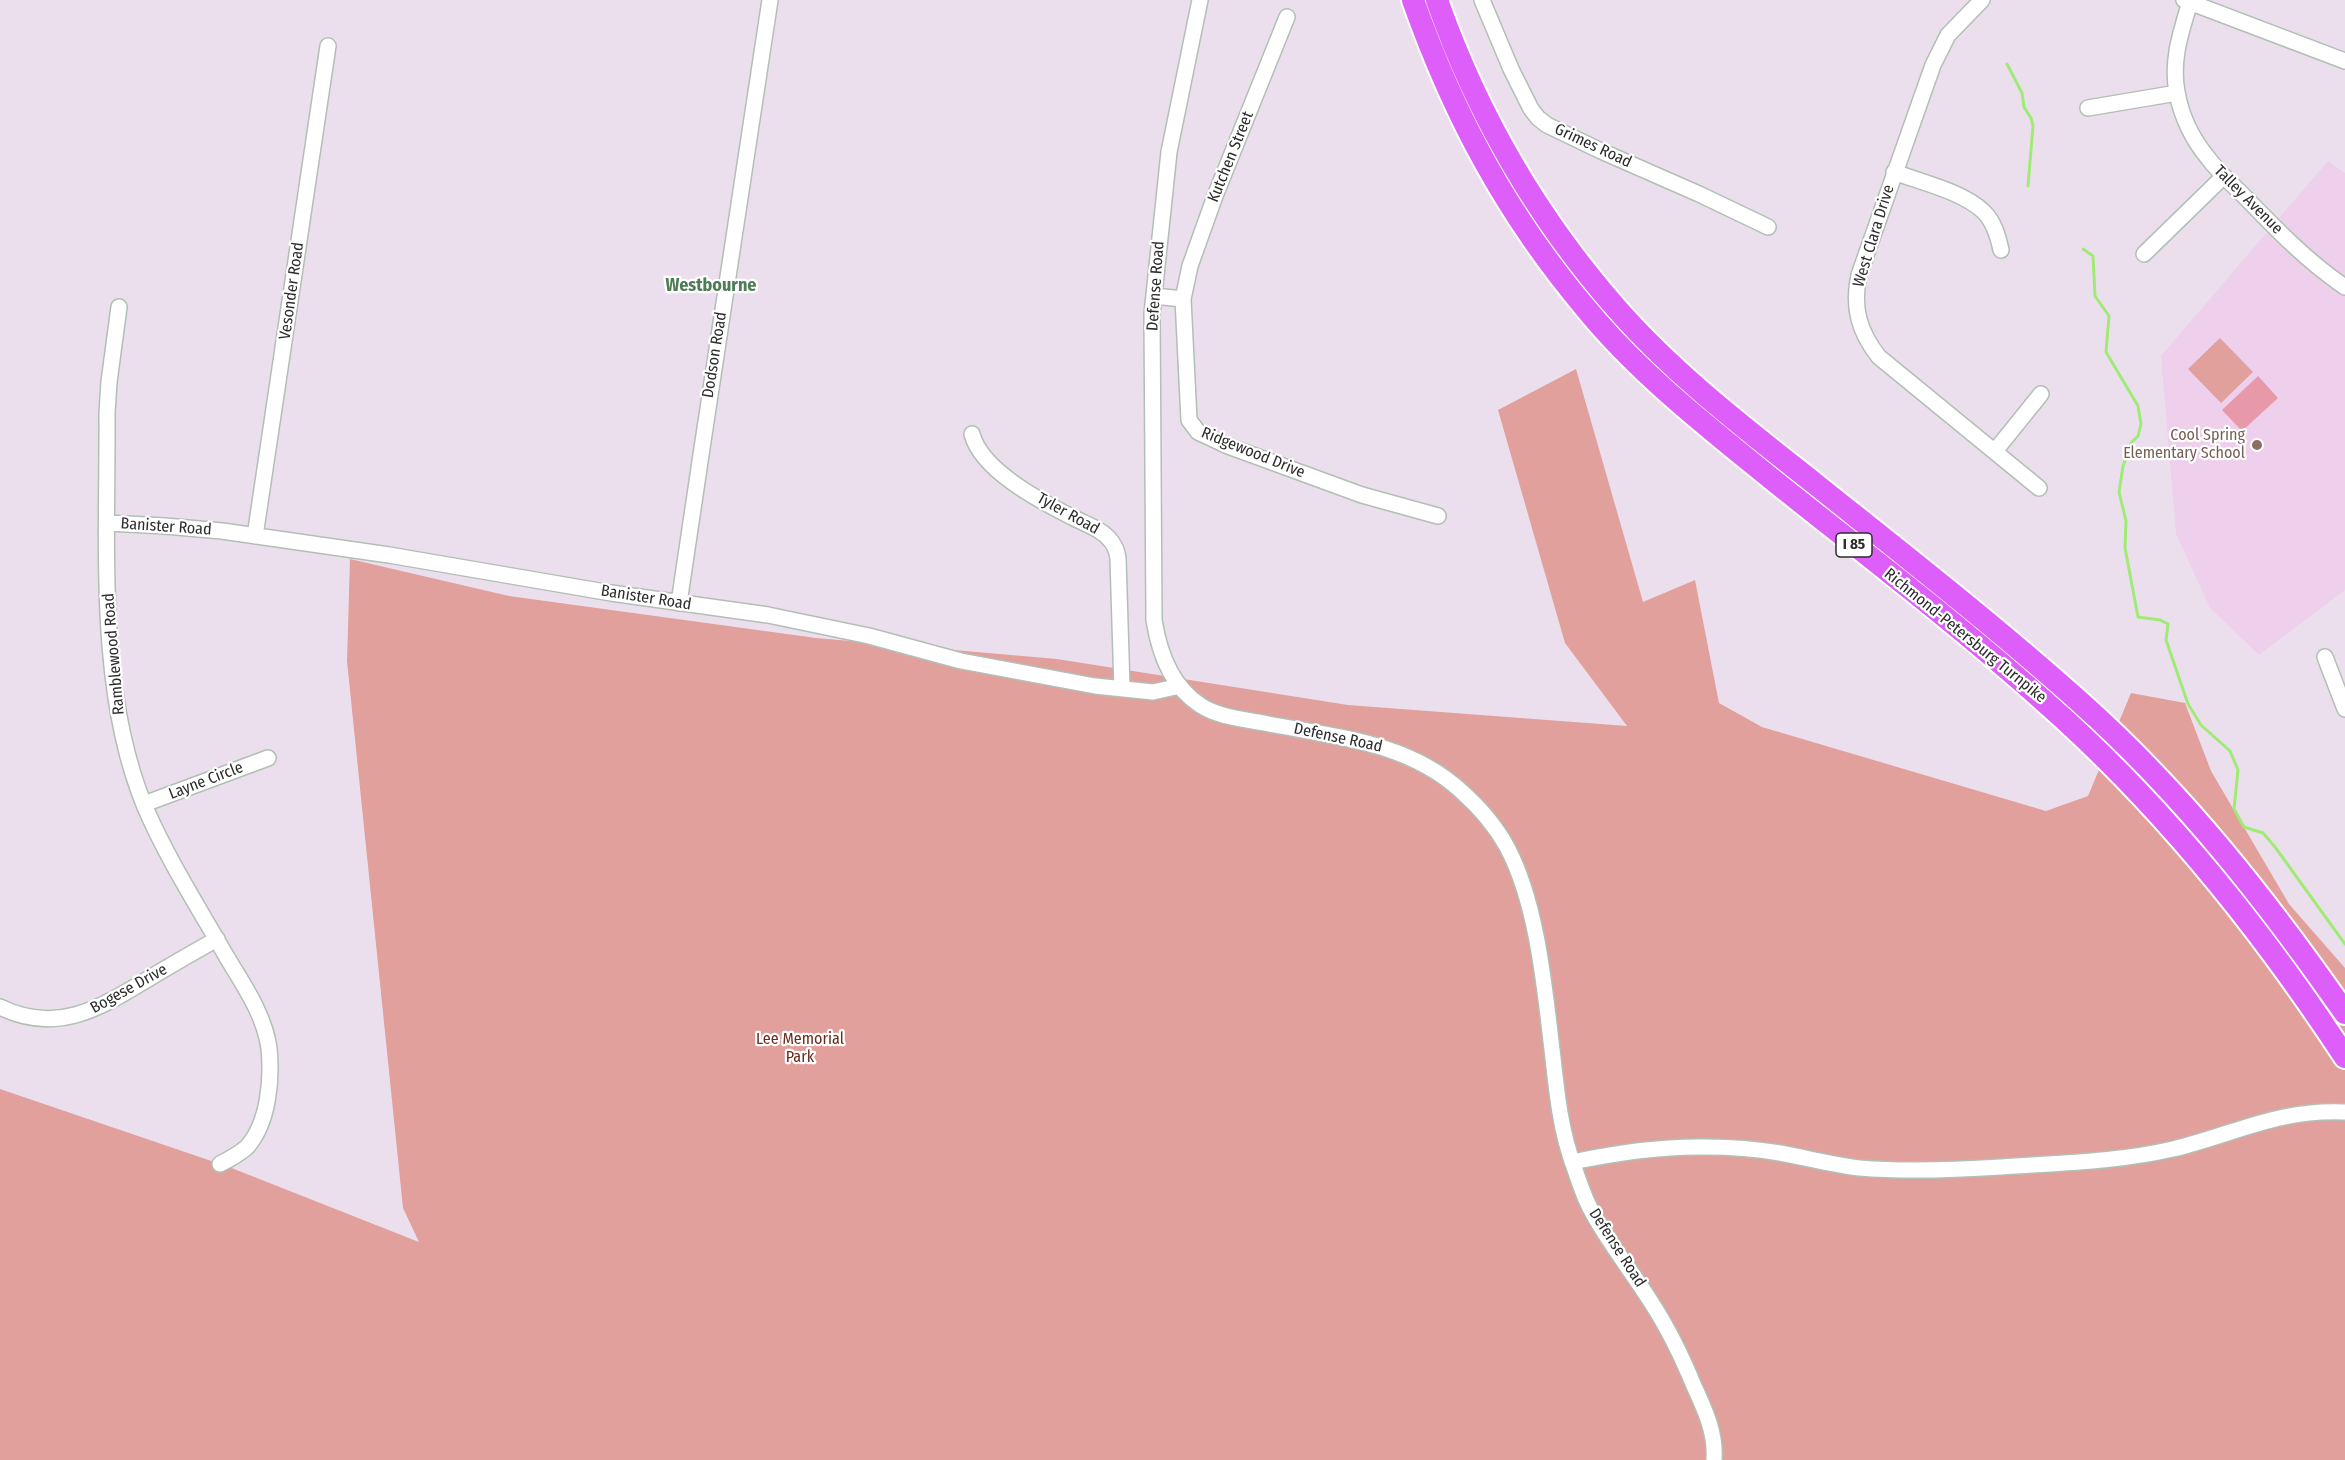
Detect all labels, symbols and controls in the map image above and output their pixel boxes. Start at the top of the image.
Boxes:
street label: Kutchen Street [1204,109,1258,205]
street label: Grimes Road [1551,120,1635,172]
street label: Talley Avenue [2210,162,2286,238]
street label: West Clara Drive [1849,182,1899,290]
street label: Defense Road [1143,240,1169,332]
street label: Vesonder Road [276,241,308,341]
district label: Westbourne [666,275,756,297]
street label: Dodson Road [699,311,731,399]
street label: Ridgewood Drive [1198,423,1308,483]
place label: Cool Spring Elementary School [2123,426,2245,464]
marker: Cool Spring Elementary School [2250,438,2264,452]
street label: Tyler Road [1033,489,1103,539]
street label: Banister Road [120,514,212,540]
road number: I 85 [1836,533,1872,557]
street label: Richmond-Petersburg Turnpike [1880,565,2050,707]
street label: Banister Road [599,581,693,615]
street label: Ramblewood Road [99,592,129,716]
street label: Defense Road [1292,719,1384,757]
street label: Layne Circle [166,758,246,804]
street label: Bogese Drive [87,960,171,1018]
park label: Lee Memorial Park [756,1030,844,1068]
street label: Defense Road [1584,1205,1650,1291]

